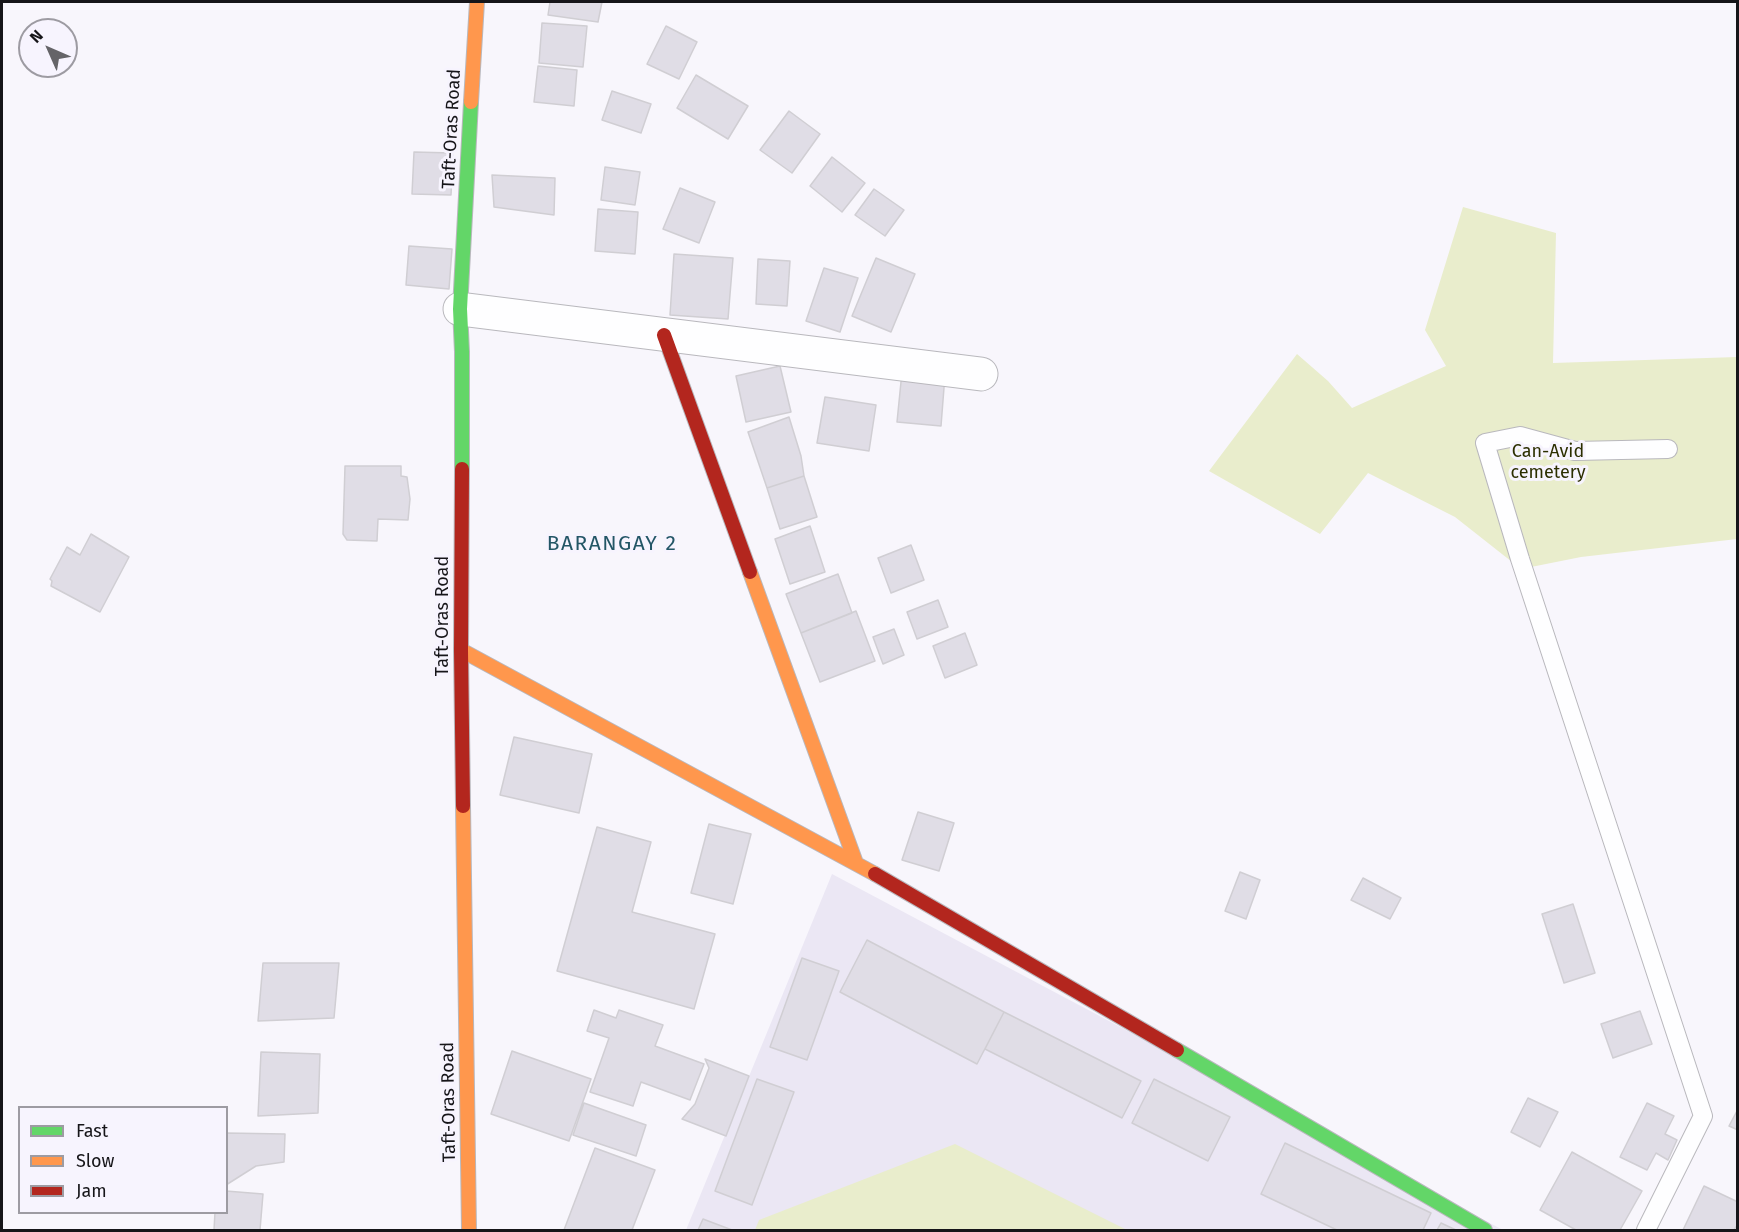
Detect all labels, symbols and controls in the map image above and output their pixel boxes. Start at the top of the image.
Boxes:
north arrow [18,18,78,78]
text: N [26,26,47,47]
street label: Taft-Oras Road [438,68,466,190]
park label: Can-Avid cemetery [1510,441,1586,484]
district label: BARANGAY 2 [547,531,677,557]
street label: Taft-Oras Road [432,556,454,676]
street label: Taft-Oras Road [437,1042,461,1162]
legend [18,1106,228,1214]
text: Fast [76,1120,108,1142]
text: Slow [76,1150,114,1172]
text: Jam [76,1180,107,1202]

